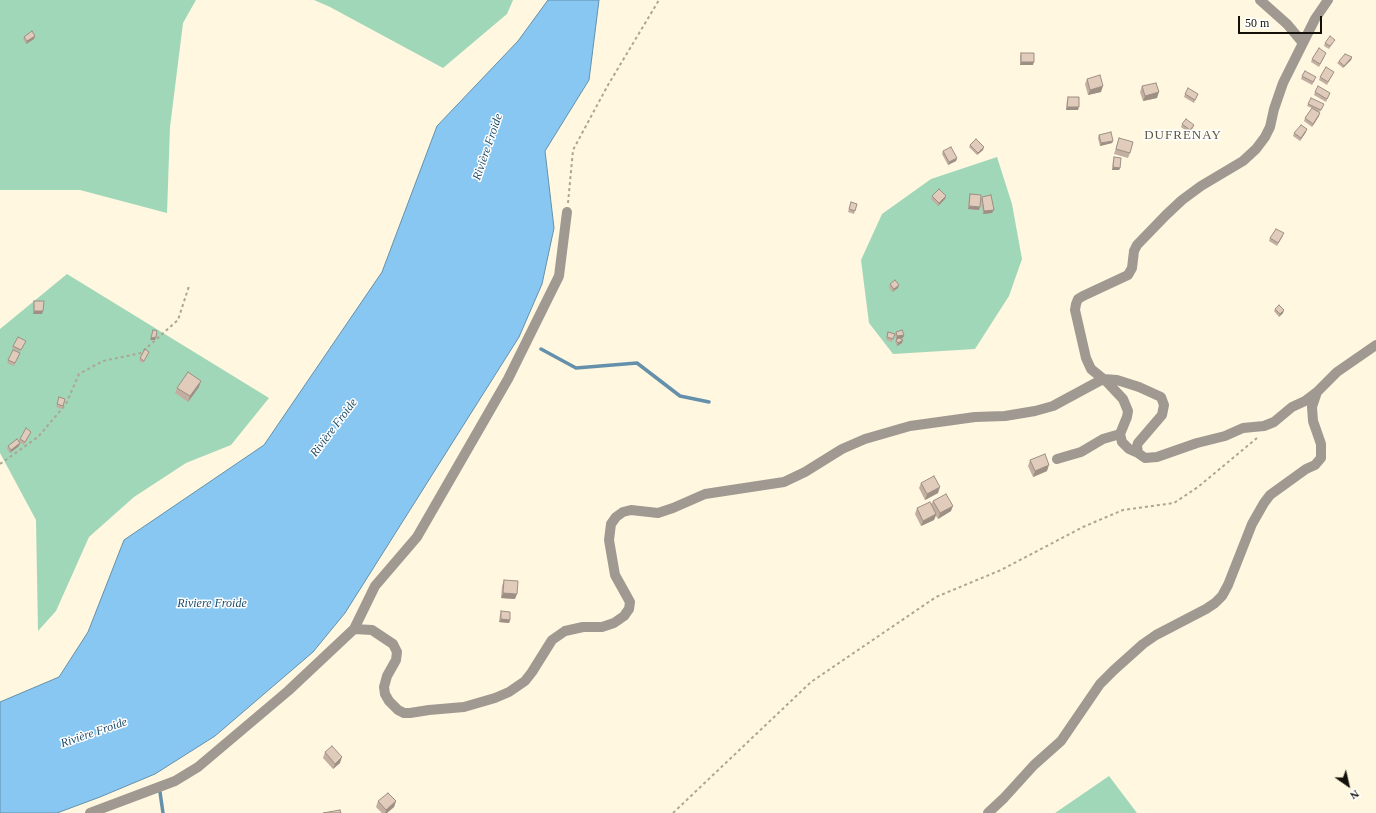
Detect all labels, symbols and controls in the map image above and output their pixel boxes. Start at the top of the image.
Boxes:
scale bar [1240,8,1324,34]
text: 50 m [1245,16,1269,30]
water label: Rivière Froide [470,112,506,182]
district label: DUFRENAY [1144,128,1222,144]
water label: Rivière Froide [307,396,361,460]
water label: Riviere Froide [177,597,247,611]
water label: Rivière Froide [59,715,129,751]
north arrow [1328,765,1368,805]
text: N [1348,788,1361,802]

